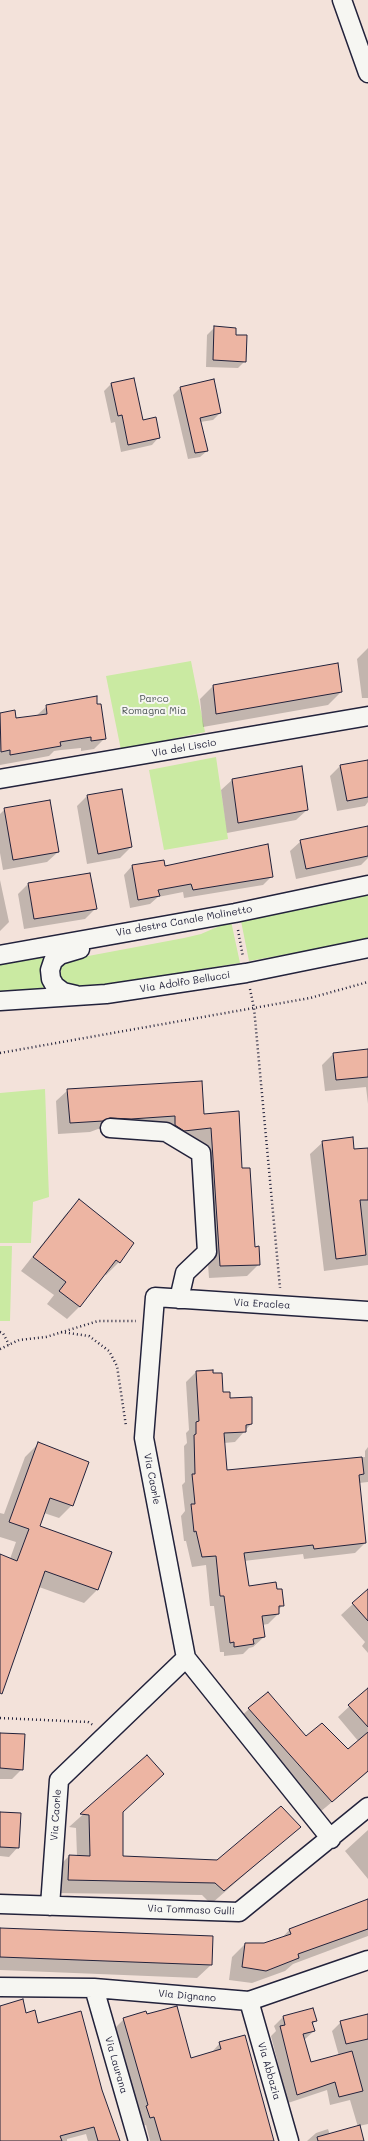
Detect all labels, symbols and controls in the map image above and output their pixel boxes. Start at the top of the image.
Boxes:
park label: Parco Romagna Mia [122,693,186,716]
street label: Via del Liscio [151,736,217,760]
street label: Via destra Canale Molinetto [115,903,253,939]
street label: Via Adolfo Bellucci [139,969,231,995]
street label: Via Eraclea [233,1297,291,1311]
street label: Via Caorle [141,1452,163,1506]
street label: Via Caorle [48,1789,64,1841]
street label: Via Tommaso Gulli [147,1902,235,1918]
street label: Via Dignano [158,1988,216,2004]
street label: Via Laurana [102,2035,130,2095]
street label: Via Abbazia [255,2041,283,2101]

